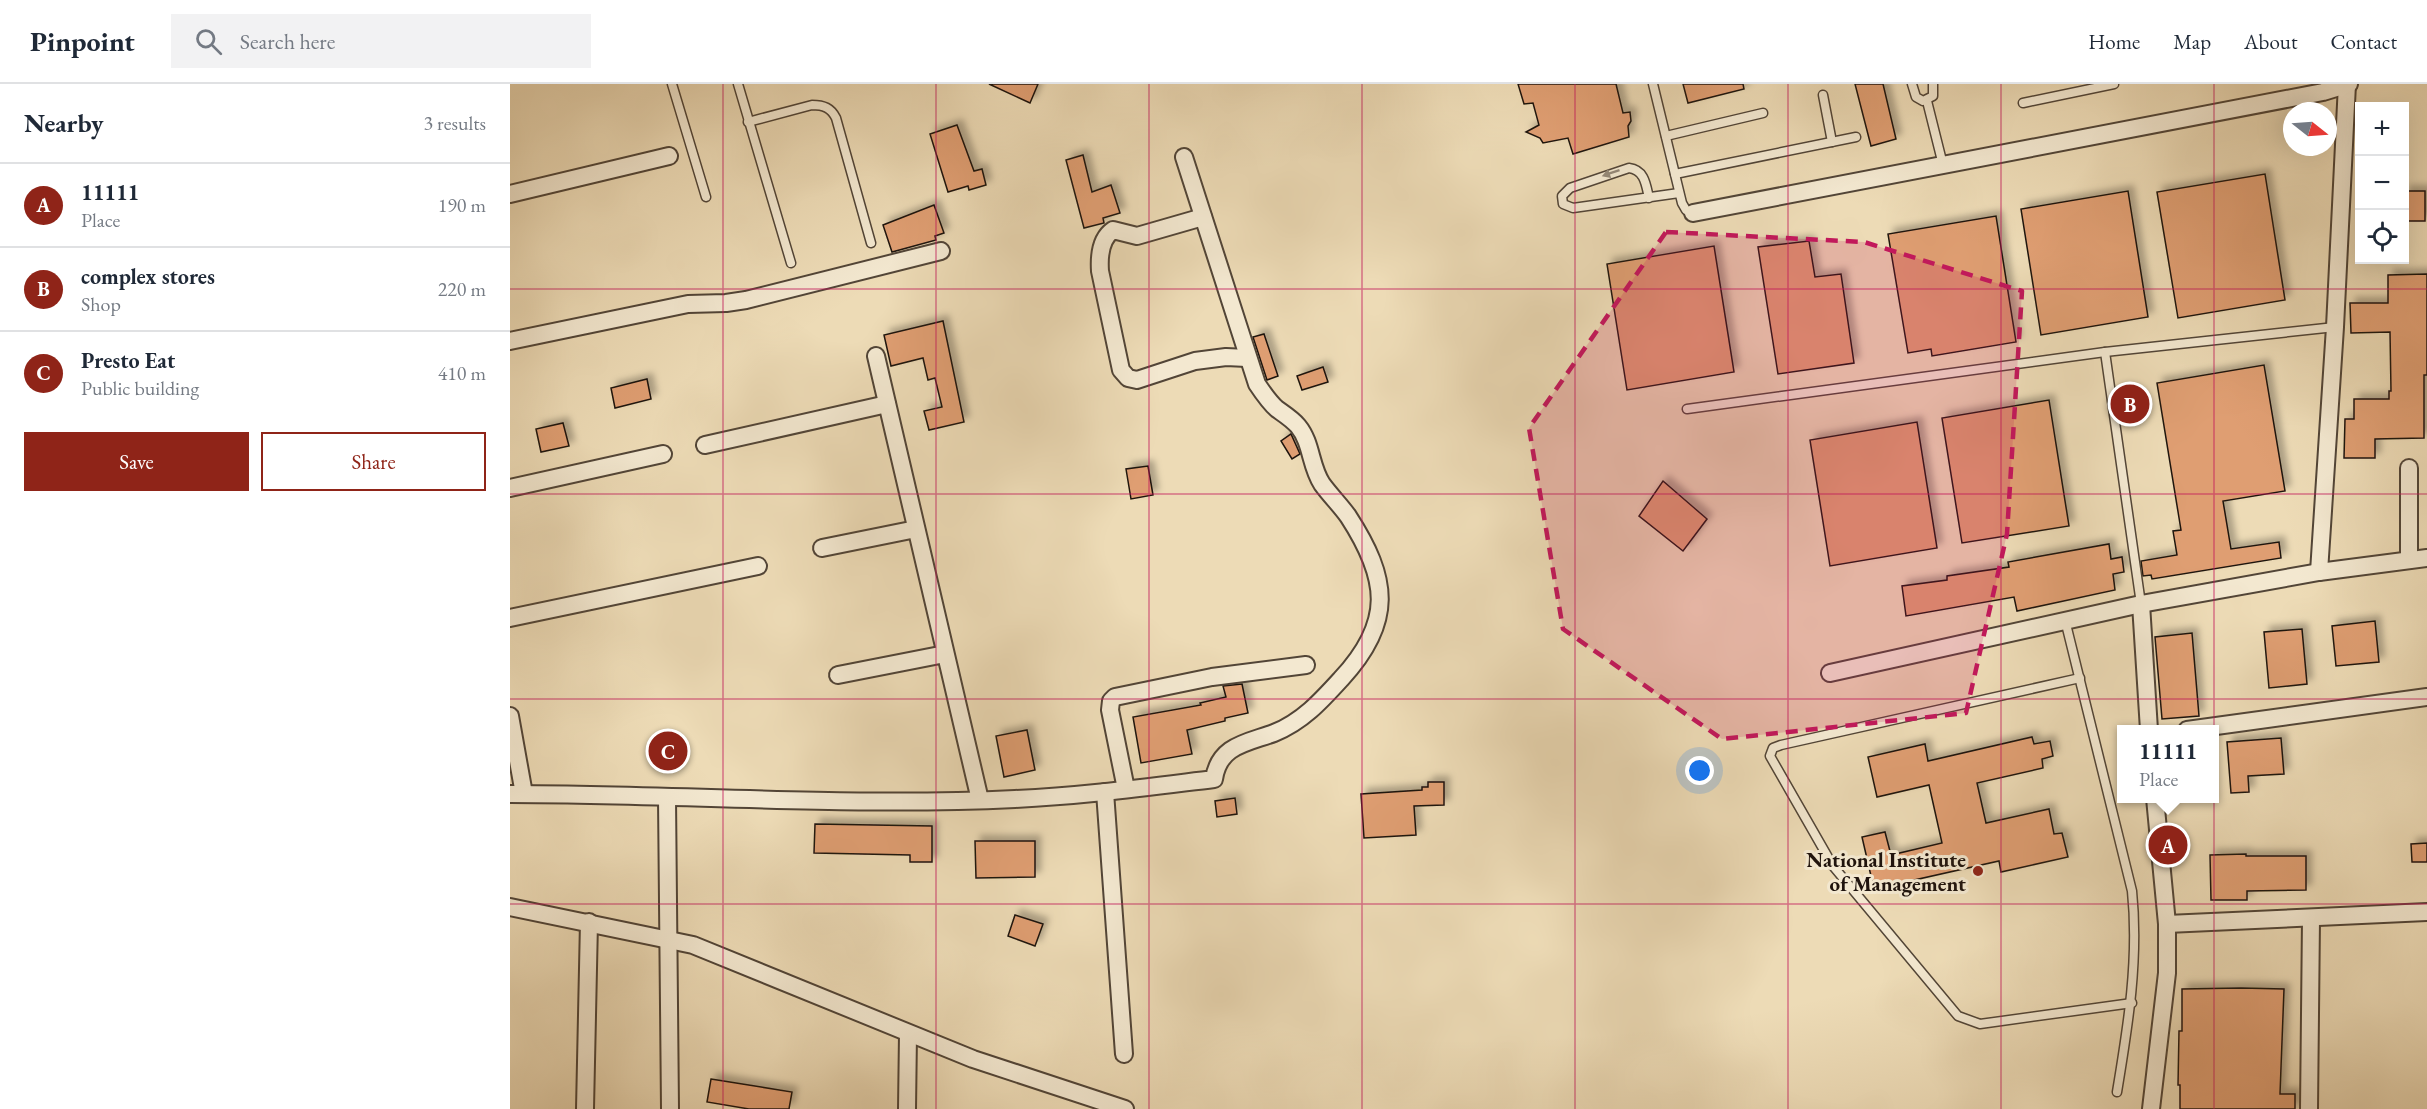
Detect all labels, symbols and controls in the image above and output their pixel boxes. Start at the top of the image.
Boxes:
search box [171,14,591,68]
text: Pinpoint [30,23,135,59]
icon: search [192,25,225,58]
text: Search here [240,27,335,56]
text: Home [2088,28,2140,55]
text: Map [2173,28,2211,55]
text: About [2244,28,2297,55]
text: Contact [2330,28,2397,55]
north arrow [2283,102,2337,156]
map controls [2355,102,2409,264]
button: + [2355,102,2409,156]
text: Nearby [24,106,104,140]
text: 3 results [423,110,486,136]
button: − [2355,156,2409,210]
one-way arrow [1602,169,1620,179]
text: 11111 [81,178,139,207]
text: A [36,192,51,218]
text: 190 m [438,192,486,218]
text: Place [81,207,120,233]
button: locate [2355,210,2409,264]
text: complex stores [81,262,215,291]
text: B [37,276,50,302]
text: 220 m [438,276,486,302]
text: Shop [81,291,121,317]
text: Presto Eat [81,346,175,375]
text: C [36,360,51,386]
text: 410 m [438,360,486,386]
text: Public building [81,375,199,401]
pin: B [2110,382,2150,426]
button: Save [24,432,249,491]
button: Share [261,432,486,491]
popup [2117,725,2219,803]
pin: C [648,728,688,774]
text: 11111 [2139,737,2197,766]
your location [1685,756,1714,785]
text: Place [2139,766,2178,792]
pin: A [2148,822,2188,867]
place label: National Institute of Management [1806,846,1966,897]
marker: National Institute of Management [1971,864,1985,878]

